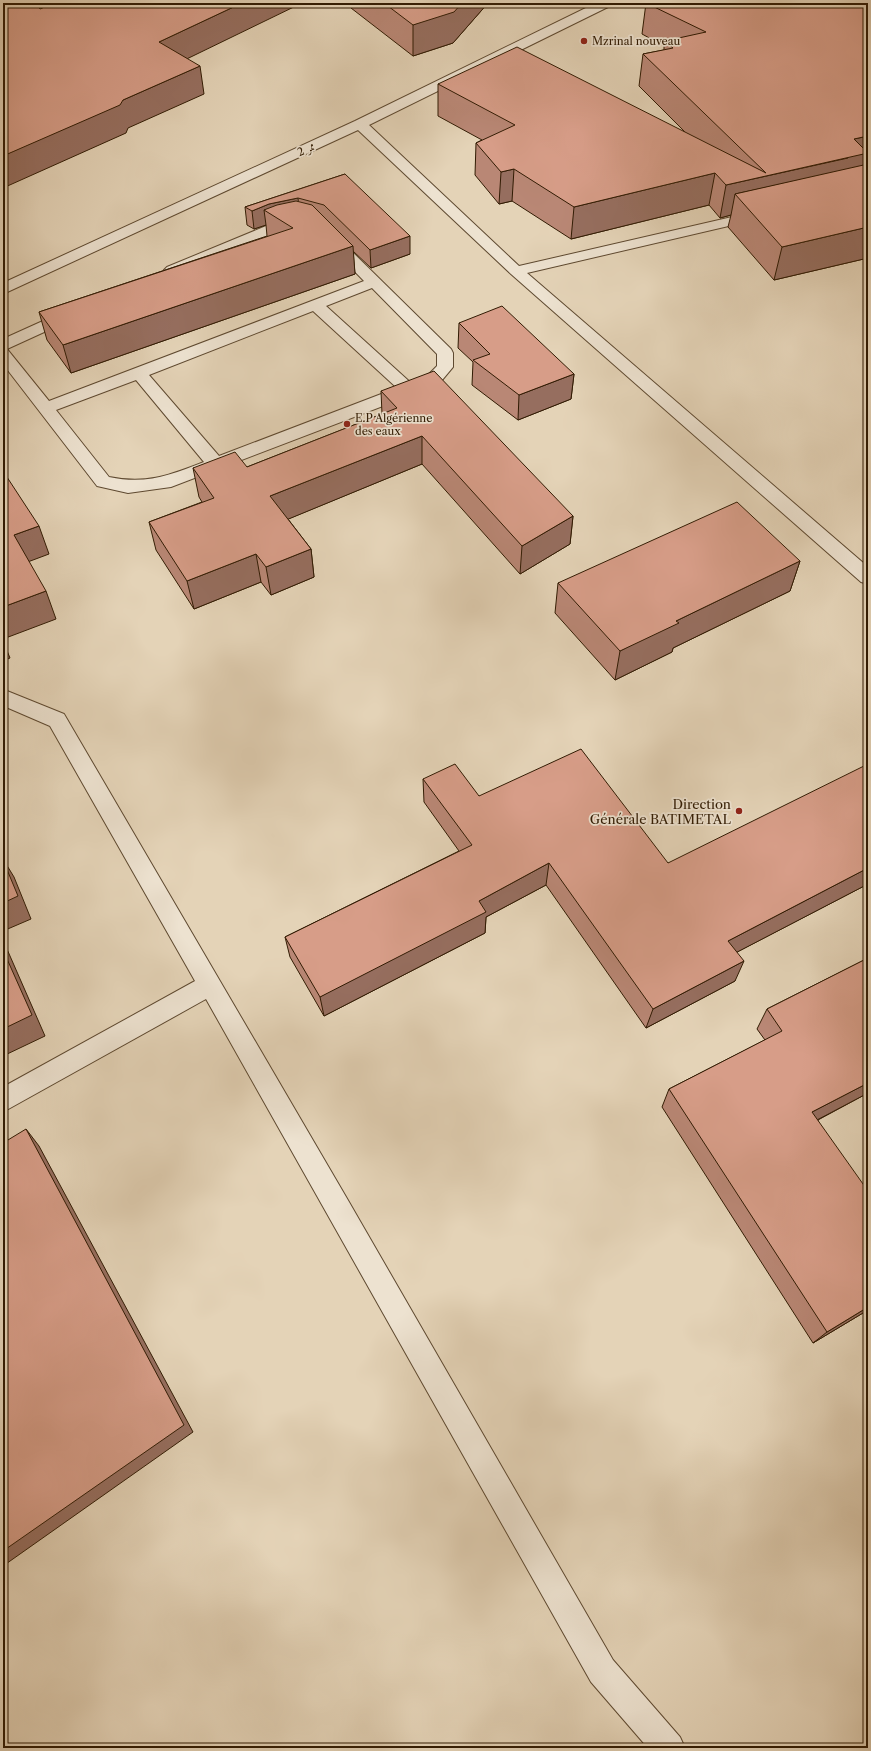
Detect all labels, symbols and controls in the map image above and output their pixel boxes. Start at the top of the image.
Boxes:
place label: Mzrinal nouveau [592,34,681,48]
marker: Mzrinal nouveau [579,36,589,46]
street label: ممر 2 [295,139,318,160]
place label: E.P Algérienne des eaux [355,411,432,438]
marker: E.P Algérienne des eaux [342,419,352,429]
place label: Direction Générale BATIMETAL [590,796,731,827]
marker: Direction Générale BATIMETAL [734,806,744,816]

